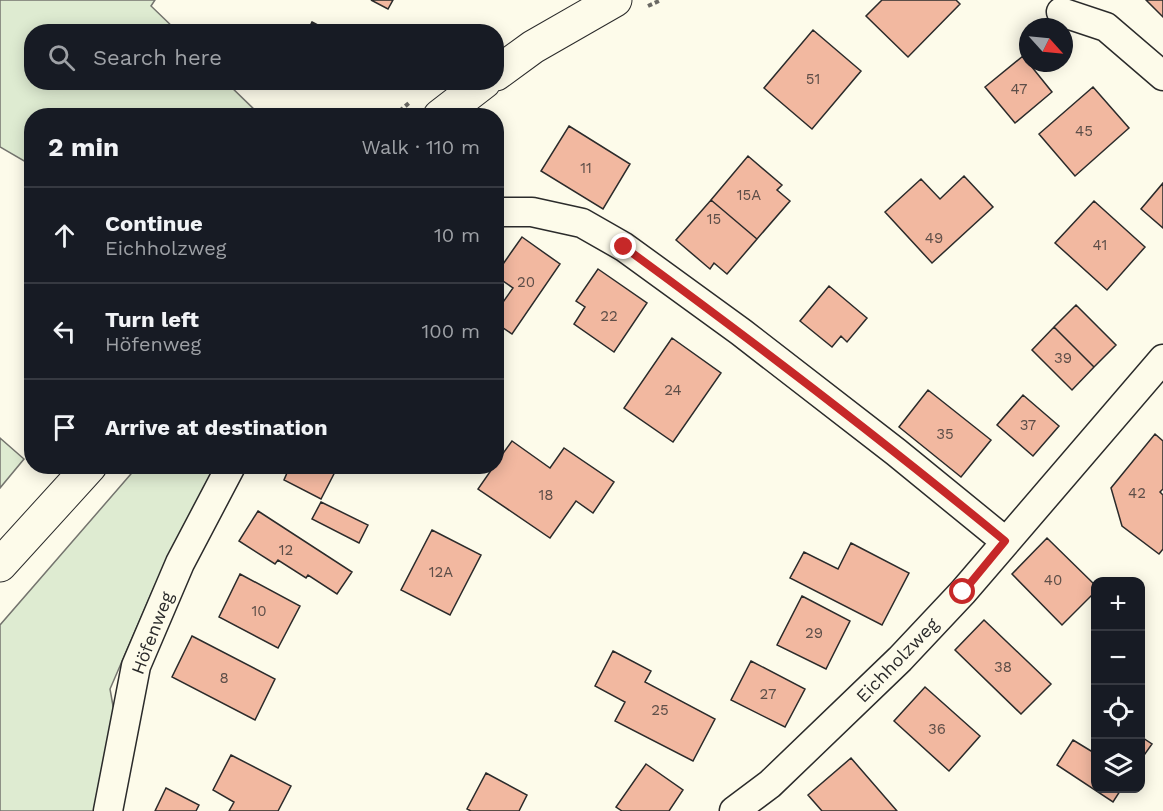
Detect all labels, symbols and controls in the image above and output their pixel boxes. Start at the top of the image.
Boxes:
north arrow [1019,18,1073,72]
search box [24,24,504,90]
icon: search [45,41,78,74]
text: Search here [93,45,222,70]
house number: 51 [806,70,820,88]
house number: 47 [1011,80,1027,98]
house number: 45 [1075,122,1093,140]
text: 2 min [48,132,119,162]
text: Walk · 110 m [362,135,480,159]
house number: 11 [580,159,592,177]
house number: 15A [737,186,761,204]
house number: 15 [707,210,721,228]
text: Continue [105,211,203,236]
icon: ahead [48,219,81,252]
text: 10 m [434,223,480,247]
house number: 49 [925,229,943,247]
route end [610,233,636,259]
text: Eichholzweg [105,236,226,260]
house number: 41 [1093,236,1107,254]
house number: 20 [517,273,535,291]
text: Turn left [105,307,199,332]
house number: 22 [600,307,618,325]
icon: left [48,315,81,348]
text: 100 m [421,319,480,343]
text: Höfenweg [105,332,201,356]
house number: 39 [1054,349,1072,367]
house number: 24 [664,381,682,399]
icon: arrive [48,411,81,444]
text: Arrive at destination [105,415,328,440]
house number: 37 [1020,416,1036,434]
house number: 35 [936,425,954,443]
house number: 42 [1128,484,1146,502]
house number: 18 [538,486,554,504]
house number: 12 [279,541,293,559]
house number: 12A [429,563,453,581]
house number: 40 [1044,571,1062,589]
map controls [1091,577,1145,793]
button: + [1091,577,1145,631]
route start [949,578,975,604]
street label: Höfenweg [127,588,177,677]
house number: 10 [251,602,267,620]
street label: Eichholzweg [851,613,943,707]
house number: 29 [805,624,823,642]
button: − [1091,631,1145,685]
house number: 38 [994,658,1012,676]
house number: 8 [219,669,229,687]
house number: 27 [760,685,776,703]
button: locate [1091,685,1145,739]
house number: 25 [651,701,669,719]
house number: 36 [928,720,946,738]
button: layers [1091,739,1145,793]

